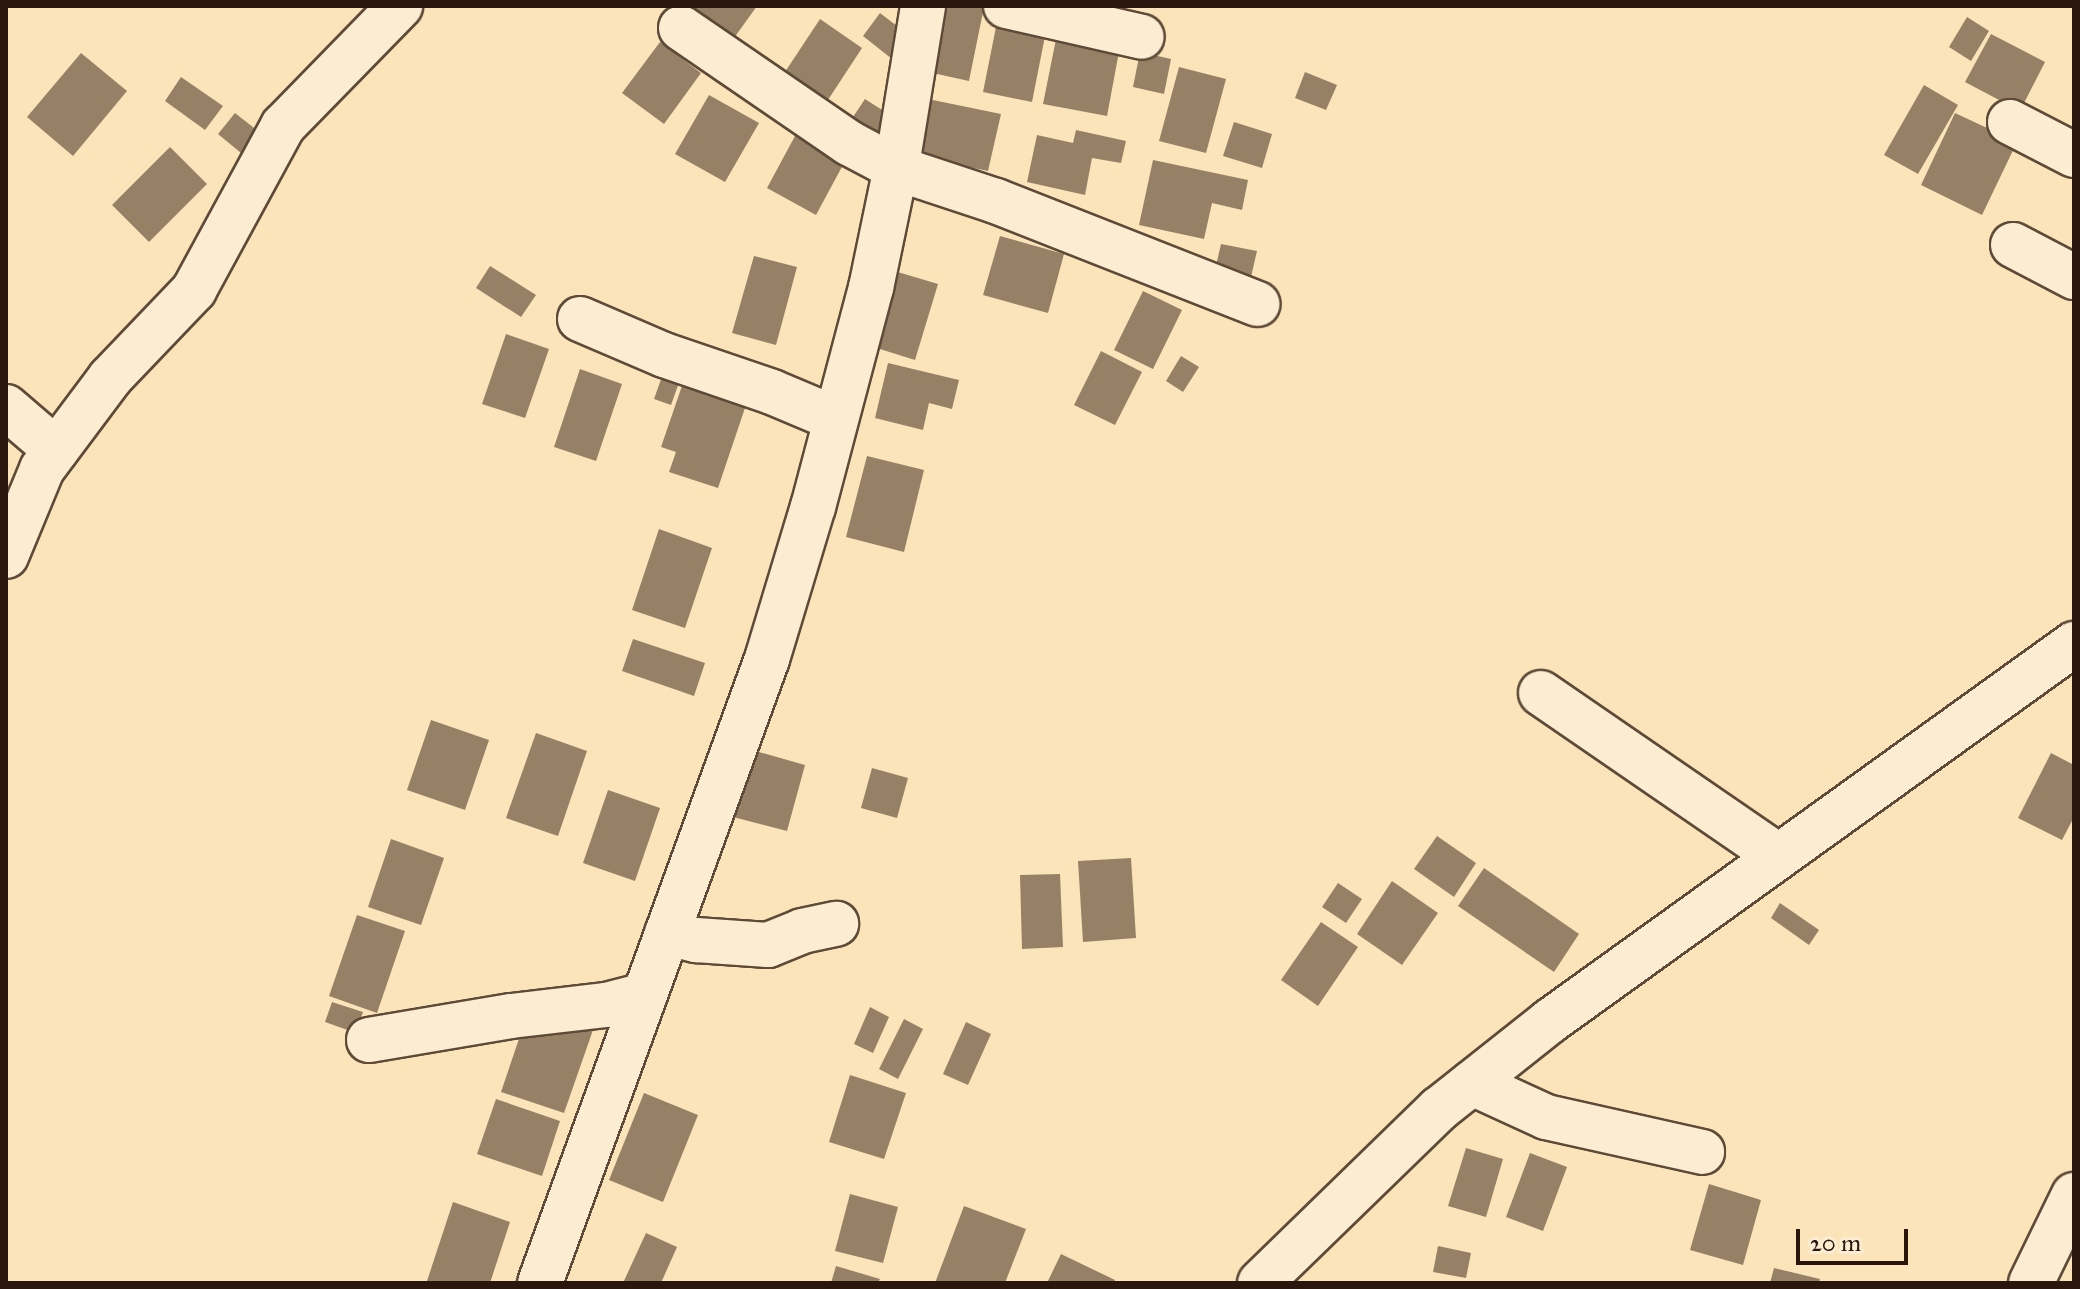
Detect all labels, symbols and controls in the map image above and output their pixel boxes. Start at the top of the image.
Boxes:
scale bar [1800,1213,1912,1263]
text: 20 m [1810,1228,1861,1258]

